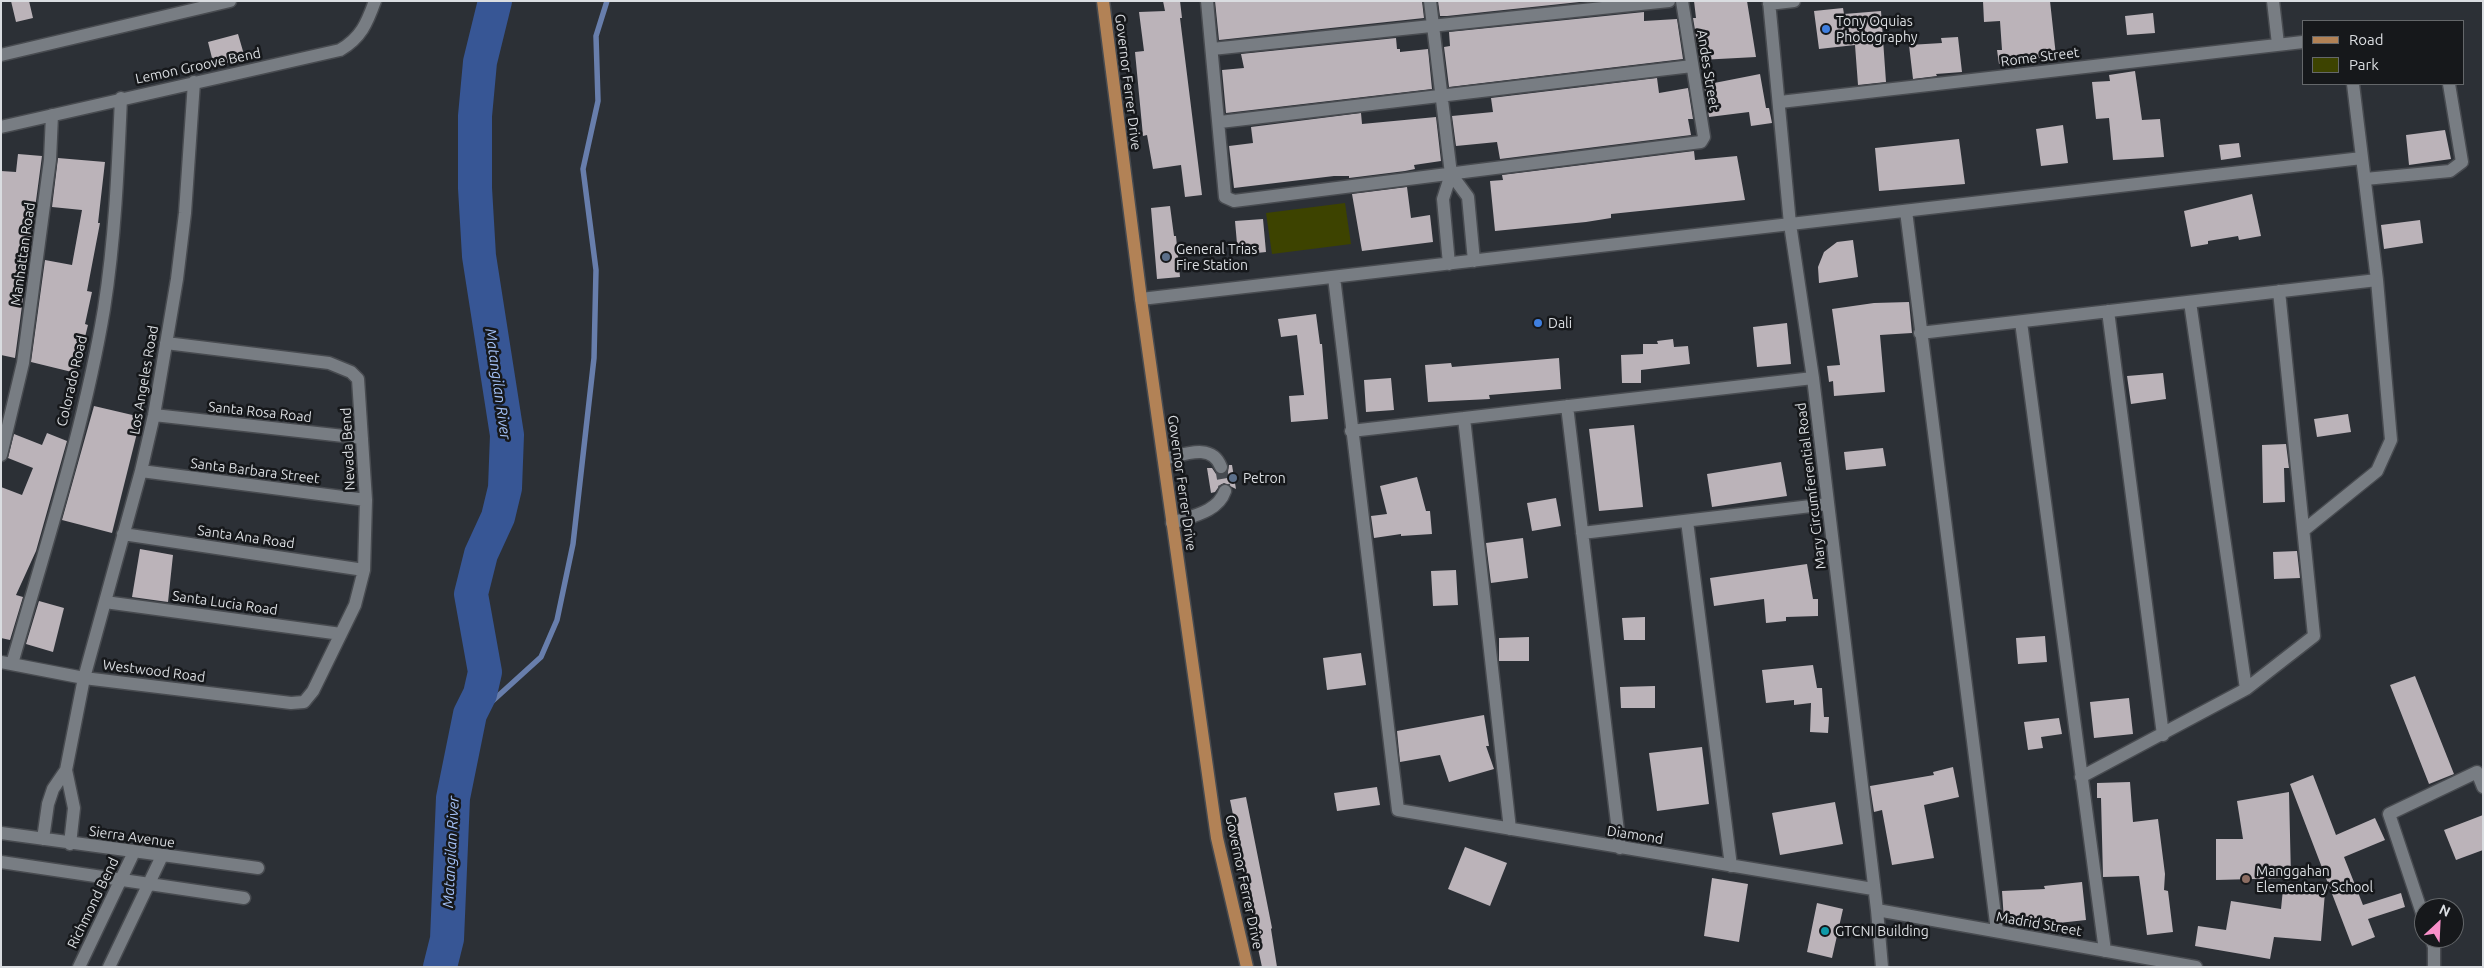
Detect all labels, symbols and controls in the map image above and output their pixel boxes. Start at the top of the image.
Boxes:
street label: Governor Ferrer Drive [1111,13,1145,151]
place label: Tony Oquias Photography [1836,13,1918,46]
legend [2302,20,2464,85]
marker: Tony Oquias Photography [1820,23,1832,35]
street label: Andes Street [1693,28,1723,112]
text: Road [2349,31,2384,48]
street label: Lemon Groove Bend [134,44,262,88]
street label: Rome Street [2000,44,2080,70]
text: Park [2349,56,2379,73]
street label: Manhattan Road [7,201,39,307]
place label: General Trias Fire Station [1176,241,1257,274]
marker: General Trias Fire Station [1160,251,1172,263]
place label: Dali [1548,315,1572,331]
marker: Dali [1532,317,1544,329]
street label: Los Angeles Road [126,324,162,436]
water label: Matangilan River [481,327,515,441]
street label: Colorado Road [53,334,91,428]
street label: Santa Rosa Road [207,398,313,426]
street label: Mary Circumferential Road [1792,402,1830,570]
street label: Nevada Bend [337,407,359,491]
street label: Governor Ferrer Drive [1164,414,1200,552]
street label: Santa Barbara Street [189,455,321,487]
place label: Petron [1243,470,1286,486]
marker: Petron [1227,472,1239,484]
street label: Santa Ana Road [196,522,296,552]
street label: Santa Lucia Road [171,587,279,619]
street label: Westwood Road [102,656,206,686]
water label: Matangilan River [439,795,463,909]
street label: Governor Ferrer Drive [1222,813,1266,951]
street label: Diamond [1606,822,1664,848]
street label: Sierra Avenue [88,823,176,851]
street label: Richmond Bend [64,855,122,951]
place label: Manggahan Elementary School [2256,863,2373,896]
marker: Manggahan Elementary School [2240,873,2252,885]
north arrow [2414,898,2464,948]
text: N [2437,901,2453,920]
street label: Madrid Street [1995,908,2083,940]
place label: GTCNI Building [1835,923,1929,939]
marker: GTCNI Building [1819,925,1831,937]

